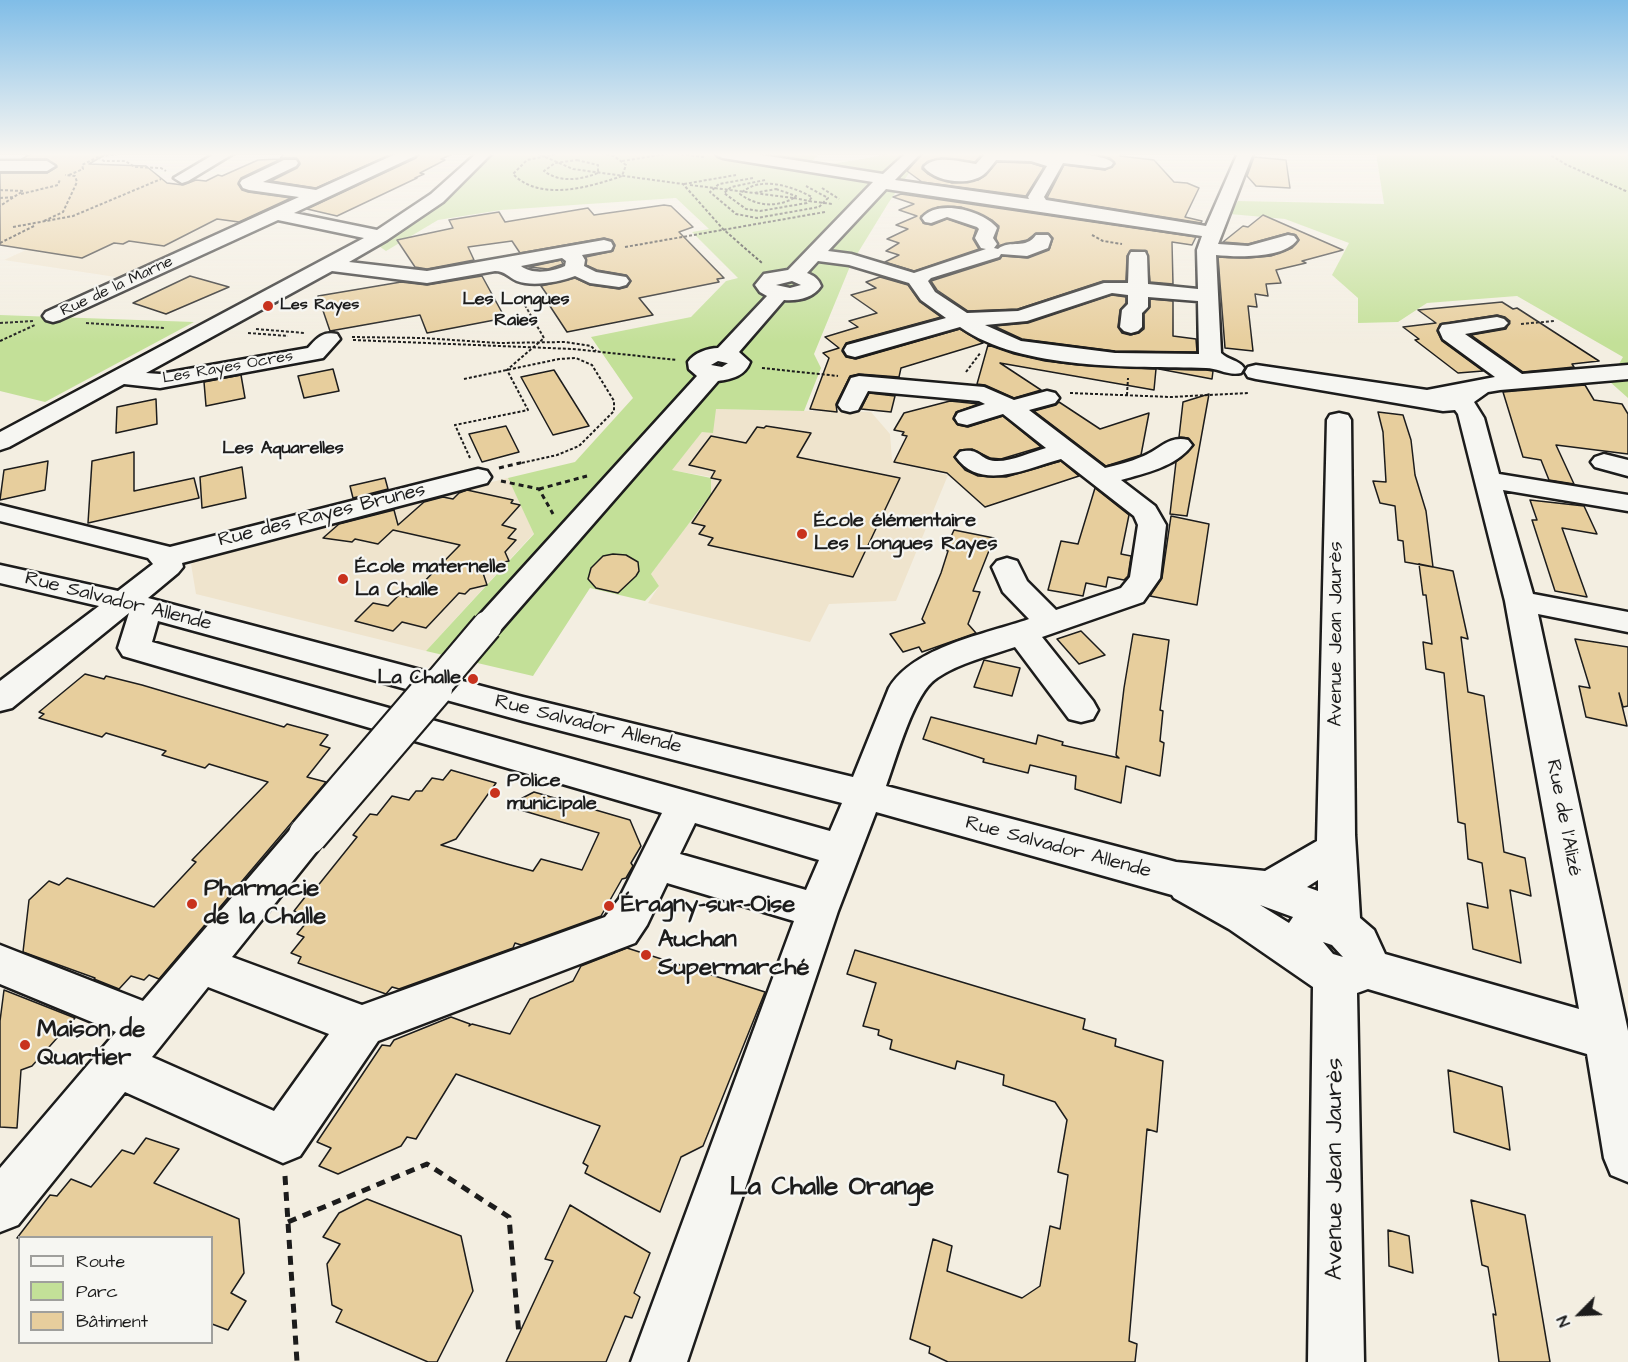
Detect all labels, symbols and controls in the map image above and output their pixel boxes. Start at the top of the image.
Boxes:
street label: Rue de la Marne [58,253,176,321]
district label: Les Longues Raies [462,289,570,332]
place label: Les Rayes [280,296,359,316]
marker: Les Rayes [261,299,275,313]
street label: Les Rayes Ocres [161,347,295,389]
district label: Les Aquarelles [222,438,344,460]
street label: Rue des Rayes Brunes [216,479,428,553]
place label: École élémentaire Les Longues Rayes [814,510,997,557]
marker: École élémentaire Les Longues Rayes [795,527,809,541]
street label: Avenue Jean Jaurès [1325,541,1349,727]
place label: École maternelle La Challe [355,556,506,603]
street label: Rue Salvador Allende [22,567,214,637]
marker: École maternelle La Challe [336,572,350,586]
place label: La Challe [378,667,461,691]
marker: La Challe [466,672,480,686]
street label: Rue Salvador Allende [492,690,684,760]
street label: Rue de l'Alizé [1540,758,1586,878]
place label: Police municipale [507,770,597,817]
marker: Police municipale [488,786,502,800]
street label: Rue Salvador Allende [962,812,1154,884]
place label: Pharmacie de la Challe [204,876,326,932]
place label: Éragny-sur-Oise [621,892,795,920]
marker: Pharmacie de la Challe [185,897,199,911]
marker: Éragny-sur-Oise [602,899,616,913]
place label: Auchan Supermarché [658,927,809,983]
marker: Auchan Supermarché [639,948,653,962]
place label: Maison de Quartier [37,1017,145,1073]
marker: Maison de Quartier [18,1038,32,1052]
street label: Avenue Jean Jaurès [1322,1058,1350,1280]
district label: La Challe Orange [730,1173,934,1205]
legend [18,1236,213,1344]
text: Route [76,1249,125,1274]
text: Parc [76,1279,118,1304]
north arrow [1550,1284,1610,1344]
text: Bâtiment [76,1309,148,1334]
text: N [1551,1312,1576,1330]

